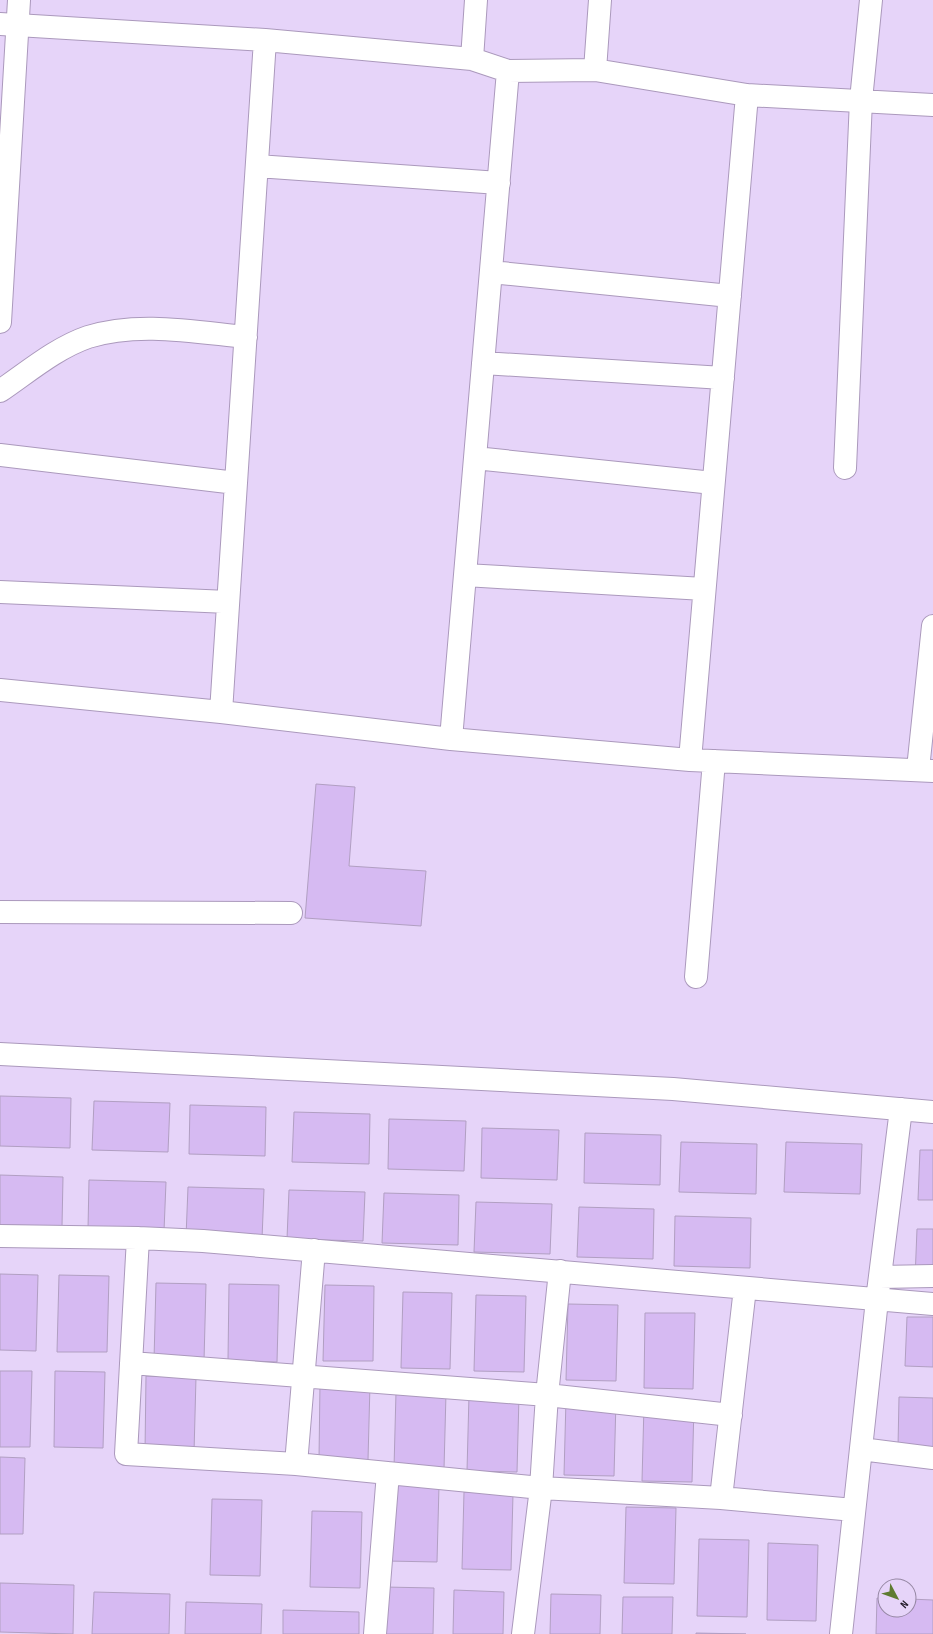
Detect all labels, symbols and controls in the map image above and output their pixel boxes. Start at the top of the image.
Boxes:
north arrow [877,1578,917,1618]
text: N [897,1598,911,1611]

